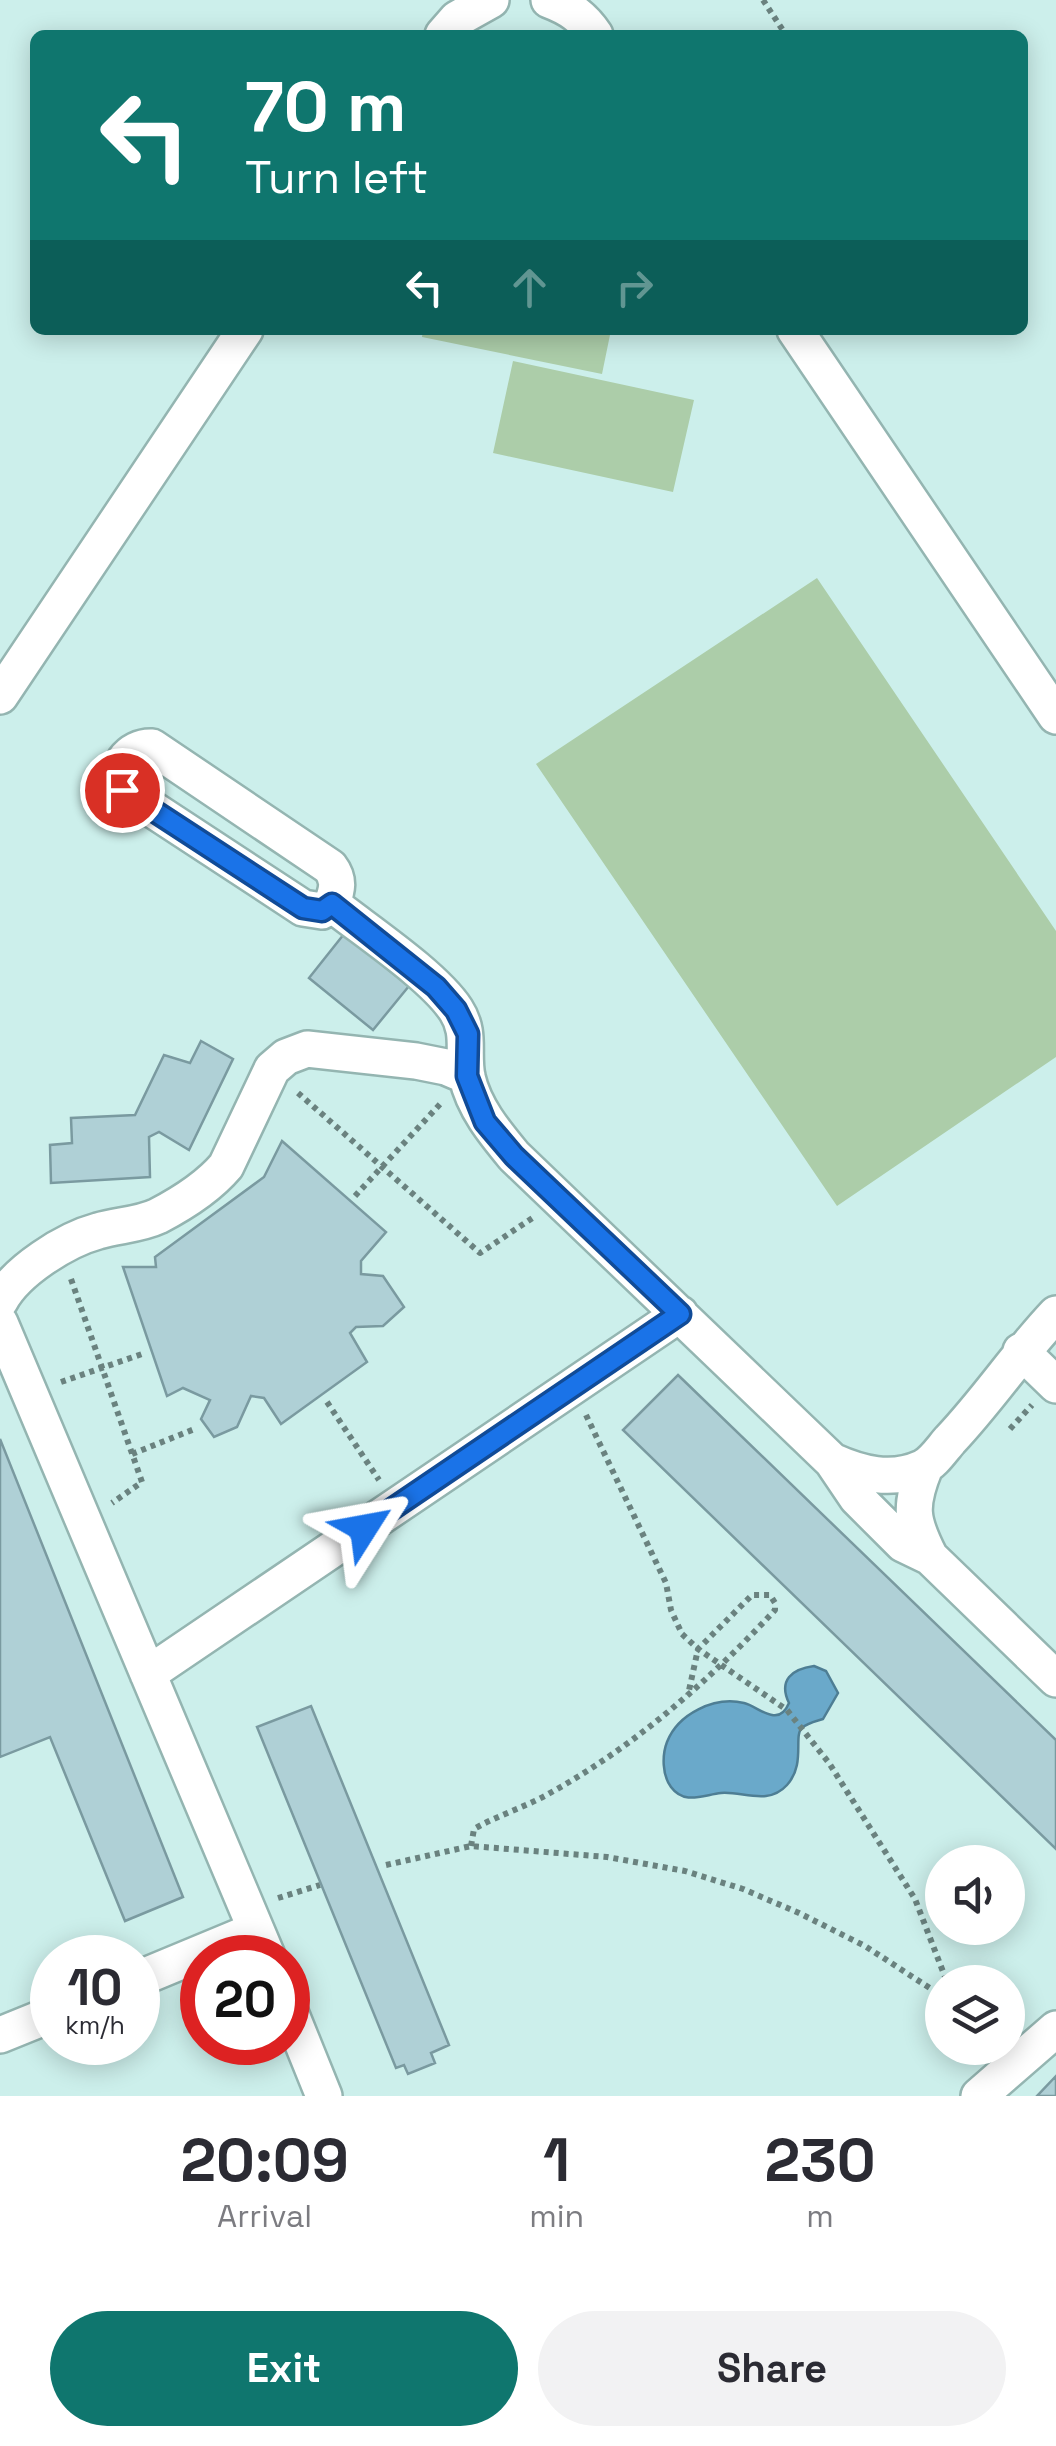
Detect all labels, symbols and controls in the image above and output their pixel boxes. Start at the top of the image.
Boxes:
text: 70 m [245,62,406,151]
icon: left [80,70,210,200]
text: Turn left [245,149,428,206]
icon: left [397,260,452,315]
icon: ahead [502,260,557,315]
icon: right [607,260,662,315]
pin [80,748,165,833]
icon: arrive [95,763,150,818]
position arrow [312,1476,416,1580]
map controls [925,1845,1025,2065]
button: sound [925,1845,1025,1945]
speed limit sign: 20 [180,1935,310,2065]
text: 10 [68,1956,123,2020]
button: layers [925,1965,1025,2065]
text: km/h [65,2009,125,2041]
text: 20:09 [180,2122,349,2199]
text: 1 [543,2122,570,2199]
text: 230 [765,2122,876,2199]
text: Arrival [217,2196,312,2236]
text: min [529,2196,584,2236]
text: m [806,2196,834,2236]
button: Exit [50,2311,518,2426]
button: Share [538,2311,1006,2426]

